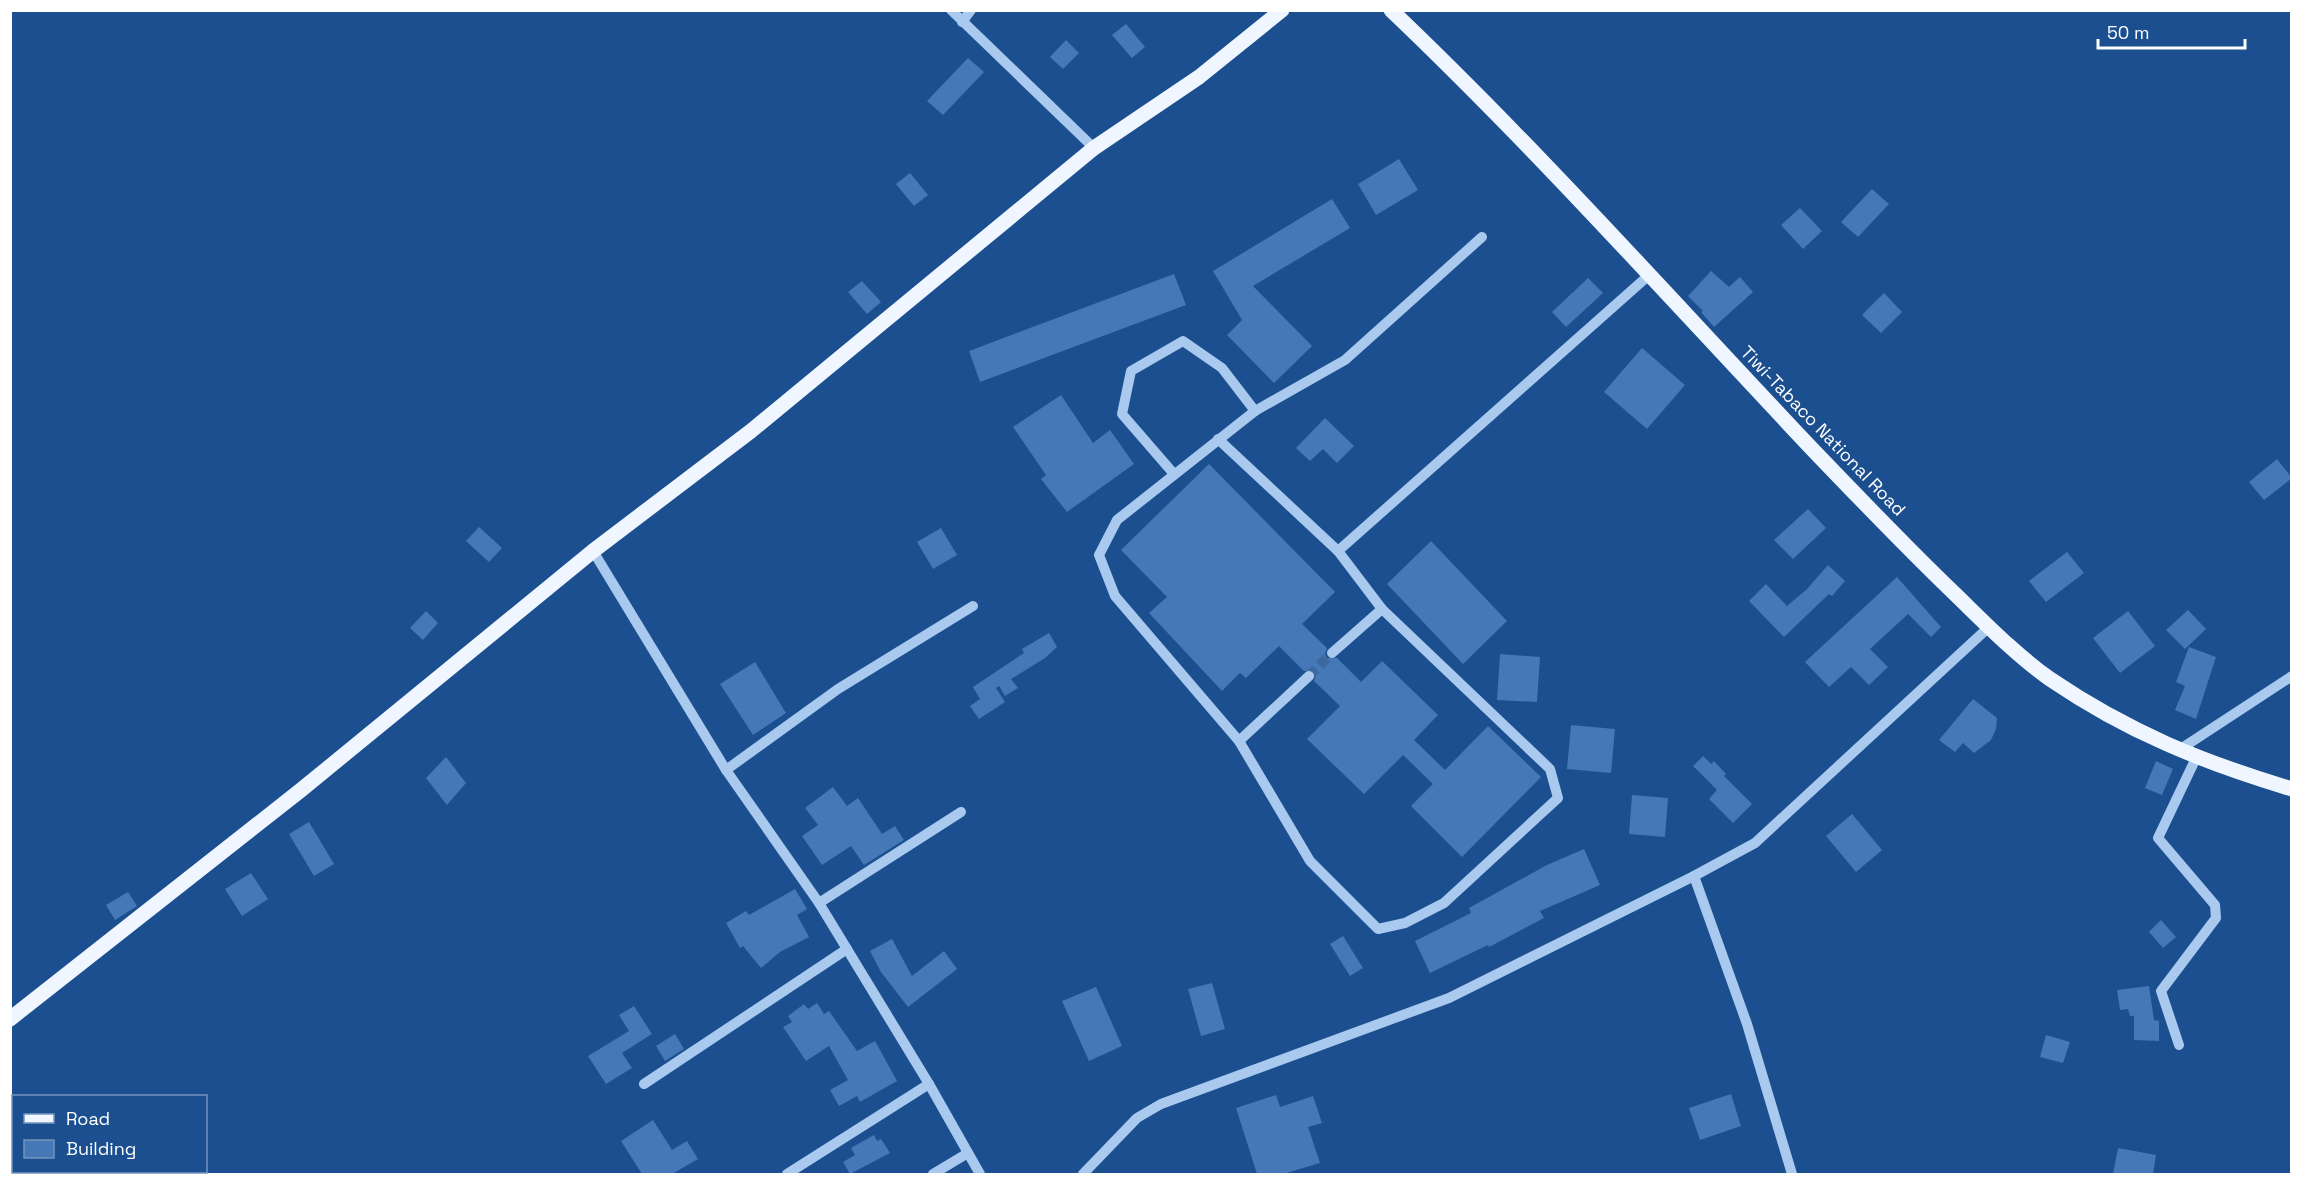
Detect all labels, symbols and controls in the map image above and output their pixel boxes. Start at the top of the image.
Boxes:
scale bar [2098,12,2245,50]
text: 50 m [2107,21,2149,44]
street label: Tiwi-Tabaco National Road [1736,341,1911,521]
legend [12,1095,207,1173]
text: Road [66,1107,110,1130]
text: Building [66,1137,136,1160]

